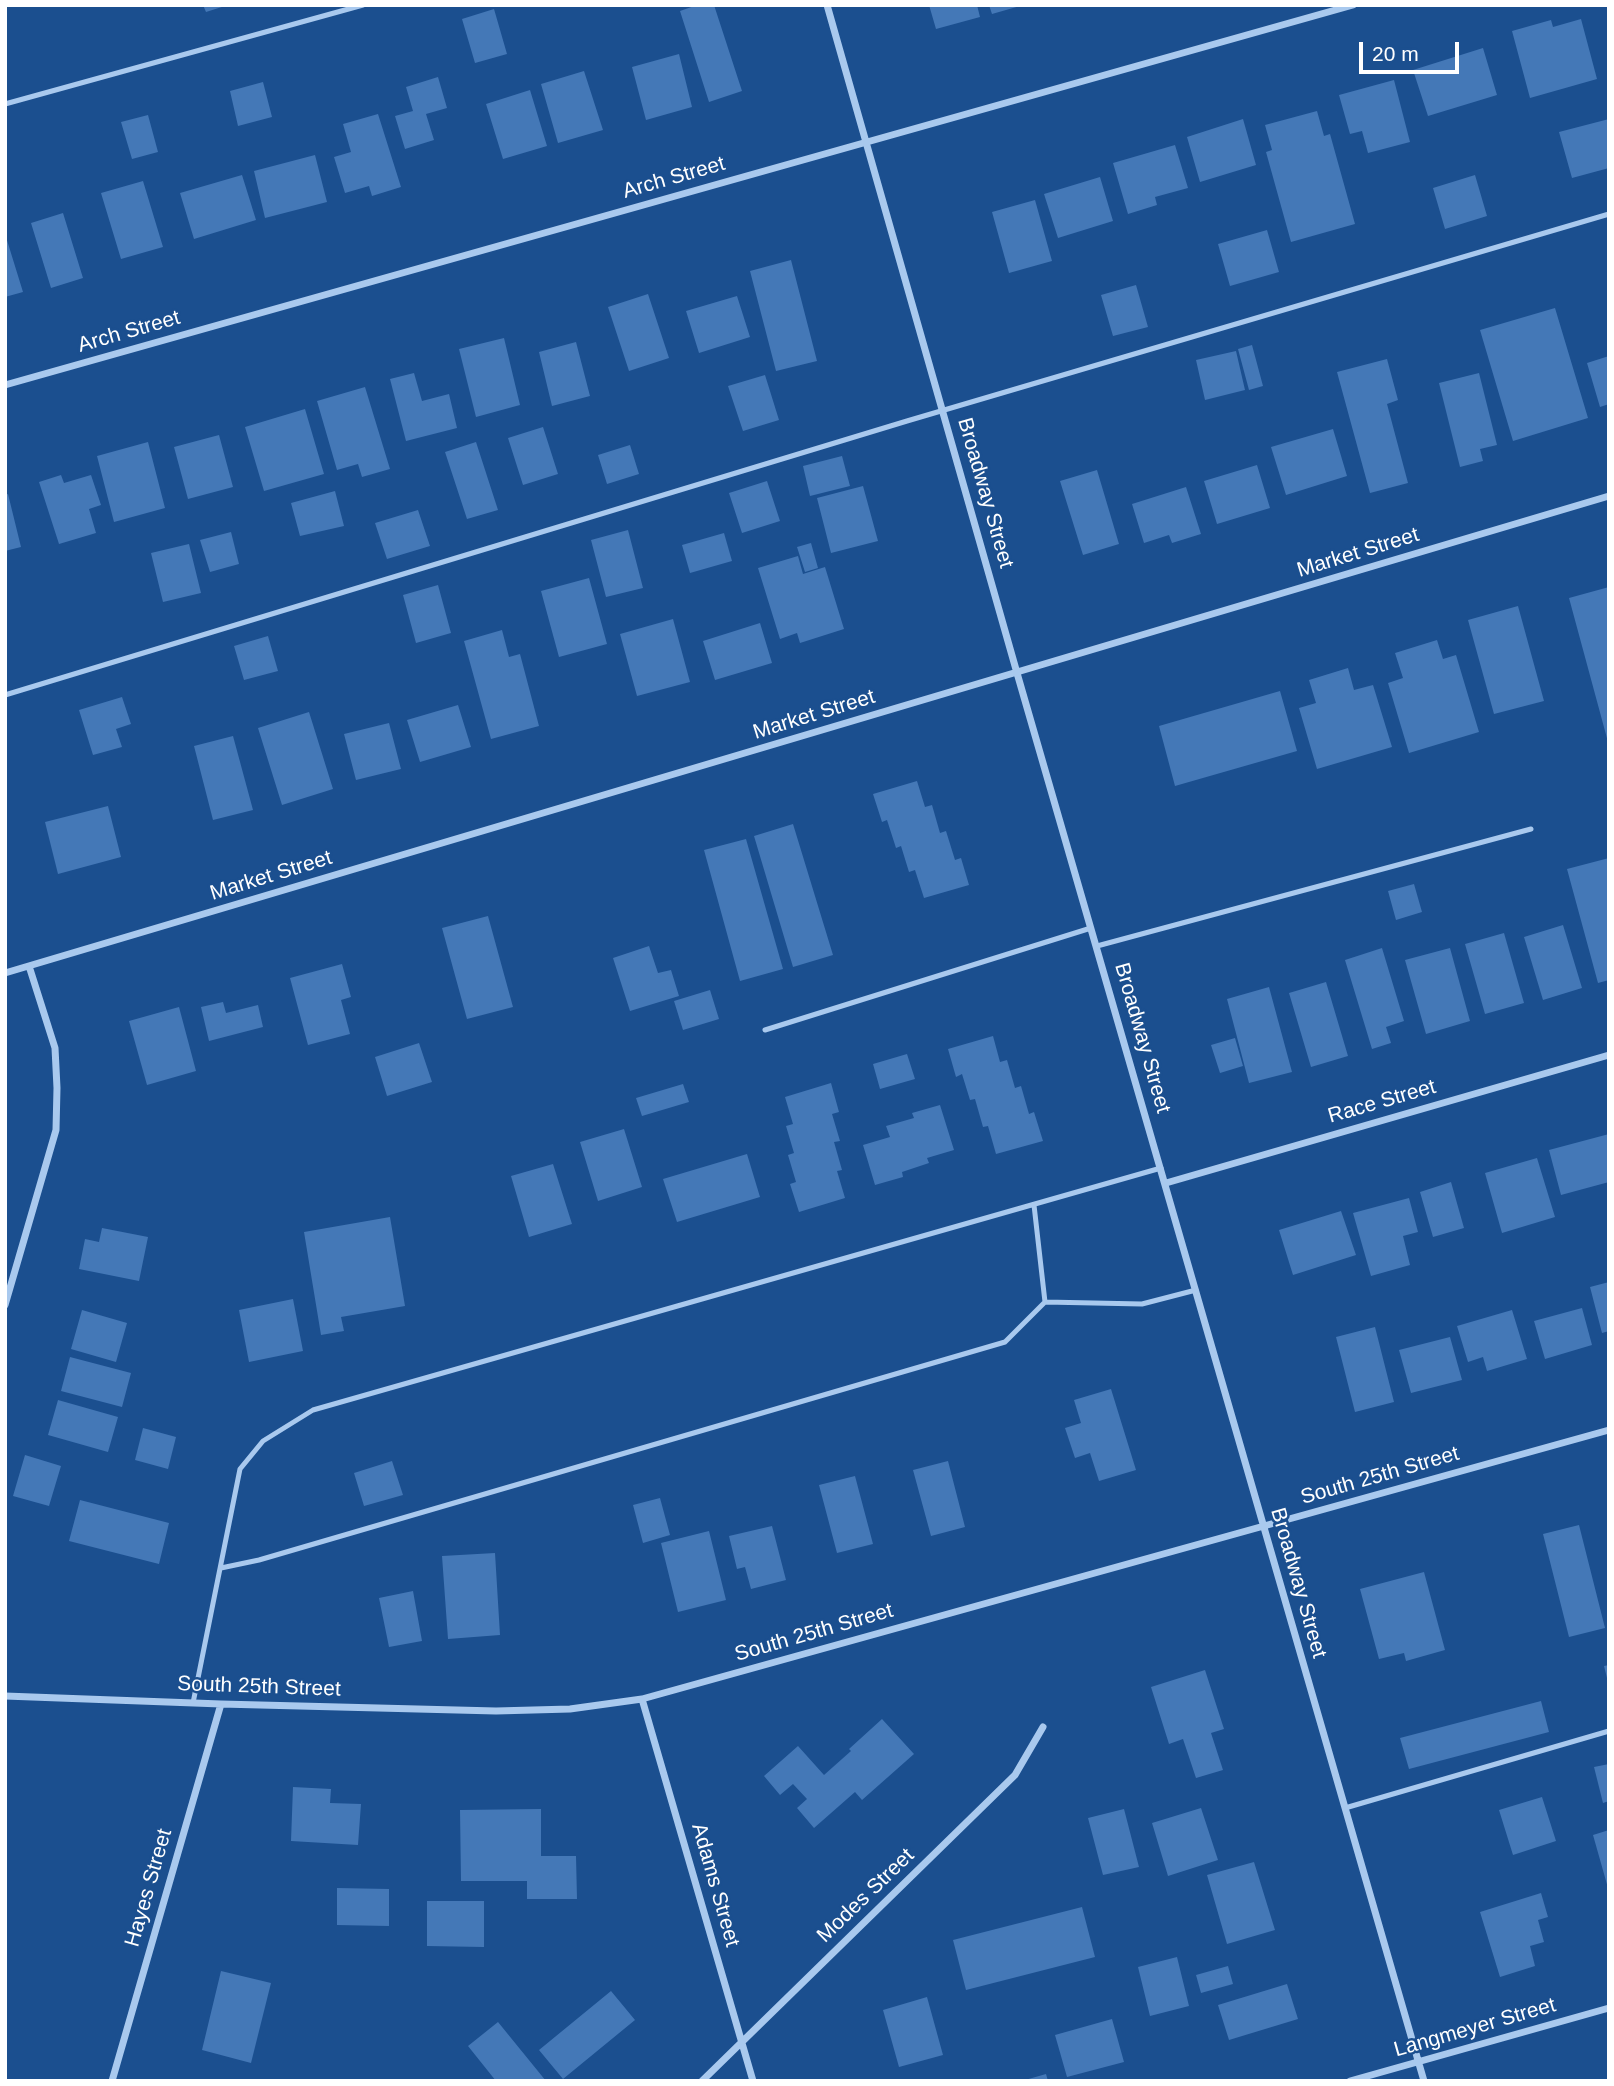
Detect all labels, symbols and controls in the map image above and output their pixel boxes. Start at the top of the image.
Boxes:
scale bar [1362,28,1462,72]
text: 20 m [1372,42,1419,65]
street label: Arch Street [620,151,728,205]
street label: Arch Street [75,305,183,359]
street label: Broadway Street [951,415,1019,571]
street label: Market Street [1294,523,1422,583]
street label: Market Street [750,685,878,745]
street label: Market Street [207,846,335,906]
street label: Broadway Street [1108,960,1176,1116]
street label: Race Street [1325,1075,1439,1129]
street label: South 25th Street [1298,1441,1462,1511]
street label: Broadway Street [1264,1505,1332,1661]
street label: South 25th Street [732,1598,896,1668]
street label: South 25th Street [177,1672,341,1702]
street label: Adams Street [685,1820,745,1950]
street label: Hayes Street [120,1826,178,1950]
street label: Modes Street [812,1844,920,1948]
street label: Langmeyer Street [1391,1993,1559,2063]

